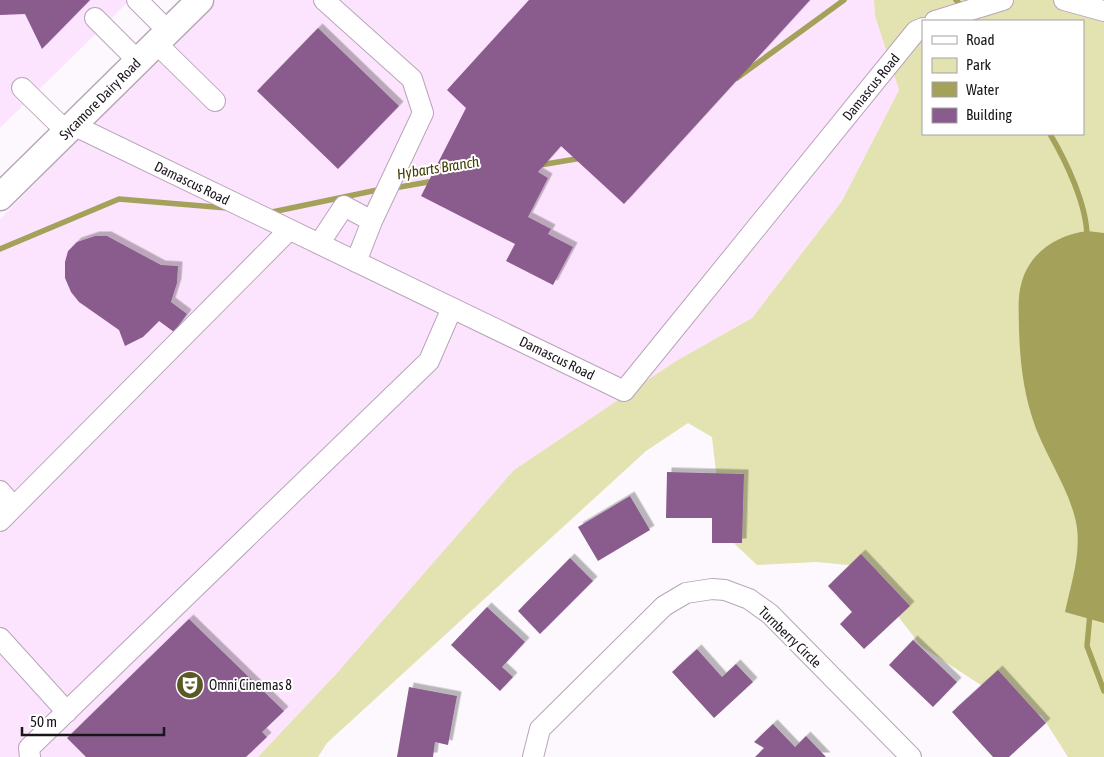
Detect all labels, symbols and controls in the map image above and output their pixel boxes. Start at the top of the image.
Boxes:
legend [922,20,1084,135]
text: Road [966,31,995,48]
street label: Damascus Road [839,50,903,124]
street label: Sycamore Dairy Road [56,55,144,143]
text: Park [966,56,991,73]
text: Water [966,81,999,98]
text: Building [966,106,1012,123]
water label: Hybarts Branch [396,153,480,182]
street label: Damascus Road [152,158,232,208]
street label: Damascus Road [517,333,597,383]
street label: Turnberry Circle [755,603,825,671]
theatre icon: Omni Cinemas 8 [175,670,205,700]
place label: Omni Cinemas 8 [209,677,292,693]
scale bar [22,704,165,736]
text: 50 m [30,713,57,730]

